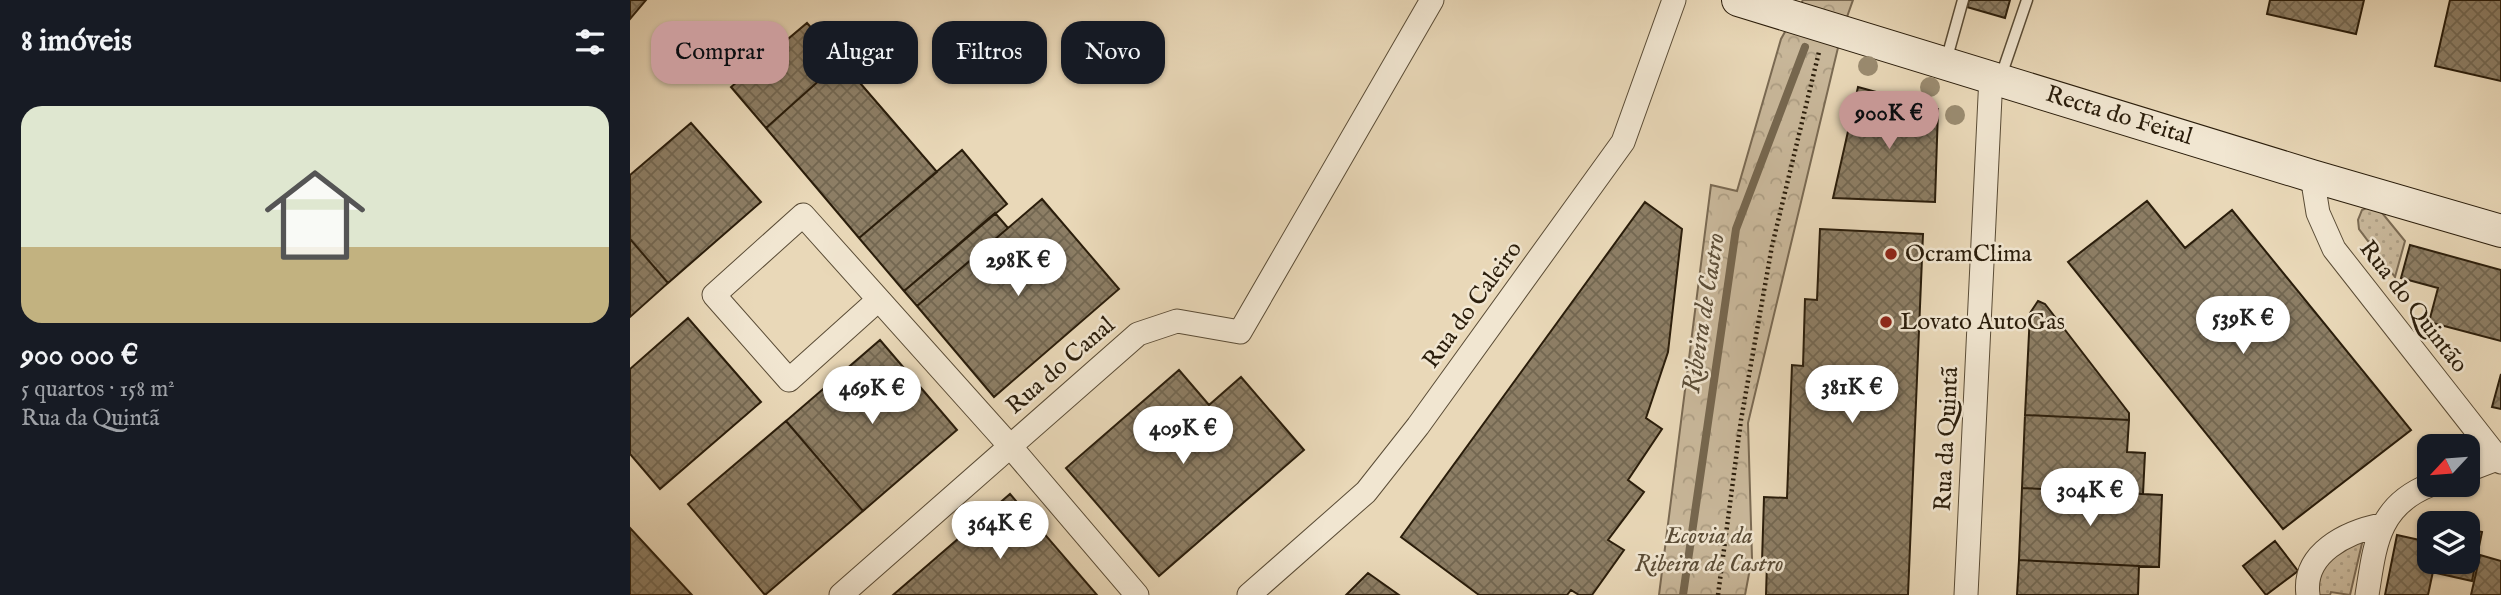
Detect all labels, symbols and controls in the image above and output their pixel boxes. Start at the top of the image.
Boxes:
chip: Comprar [651,21,789,84]
chip: Alugar [803,21,918,84]
chip: Filtros [932,21,1047,84]
chip: Novo [1061,21,1165,84]
text: 8 imóveis [21,23,132,61]
icon: filters [571,23,609,61]
street label: Recta do Feital [2042,79,2197,153]
pin: 900K € [1832,92,1946,151]
text: 900K € [1855,99,1923,128]
icon: home [252,152,378,278]
water label: Ribeira de Castro [1675,231,1733,395]
street label: Rua do Quintão [2352,234,2474,380]
street label: Rua do Caleiro [1416,235,1530,375]
pin: 298K € [961,238,1075,298]
place label: OcramClima [1905,239,2033,270]
text: 298K € [986,246,1050,275]
marker: OcramClima [1883,246,1899,262]
pin: 539K € [2186,296,2300,356]
text: 539K € [2212,304,2274,333]
place label: Lovato AutoGas [1900,307,2065,338]
street label: Rua do Canal [1000,310,1122,422]
marker: Lovato AutoGas [1878,314,1894,330]
text: 900 000 € [21,337,138,375]
street label: Rua da Quintã [1928,365,1966,512]
pin: 469K € [815,366,929,426]
pin: 381K € [1795,366,1909,425]
text: 381K € [1821,373,1883,402]
text: 469K € [839,374,905,403]
text: 5 quartos · 158 m² [21,375,175,404]
text: Rua da Quintã [21,404,159,433]
pin: 409K € [1126,406,1240,466]
text: 409K € [1149,414,1217,443]
north arrow [2417,434,2480,497]
map controls [2417,434,2480,574]
pin: 304K € [2033,468,2147,528]
text: 304K € [2057,476,2123,505]
pin: 364K € [943,502,1057,561]
text: 364K € [968,509,1032,538]
button: layers [2417,511,2480,574]
park label: Ecovia da Ribeira de Castro [1635,521,1783,580]

